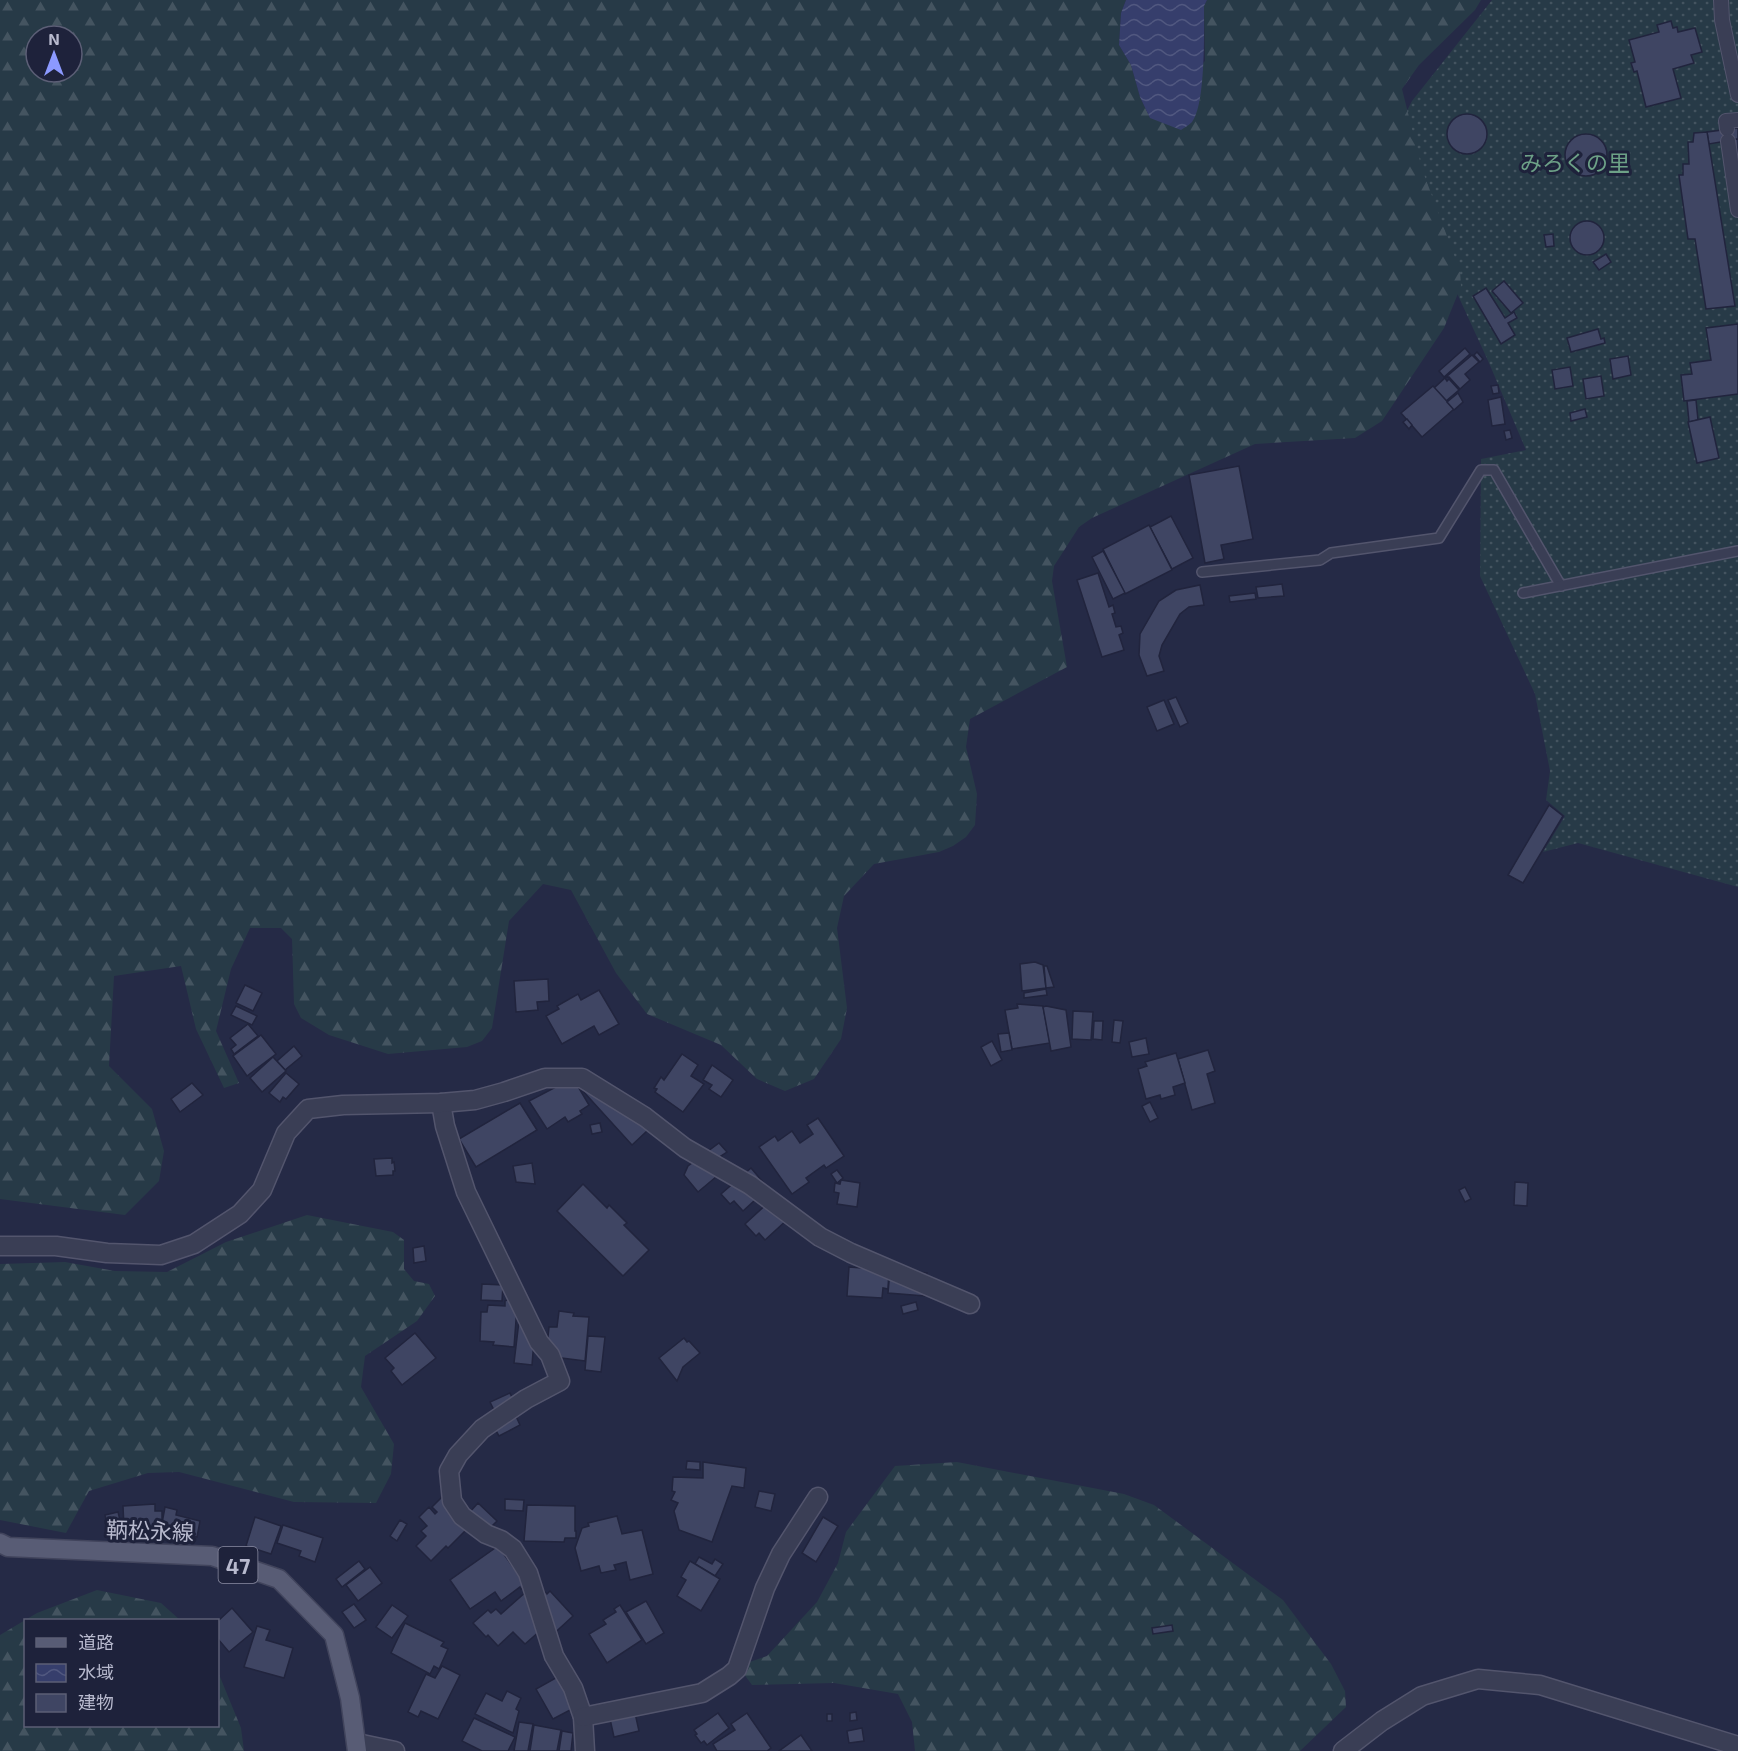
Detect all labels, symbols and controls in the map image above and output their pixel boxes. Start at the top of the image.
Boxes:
north arrow [24,24,84,84]
text: N [48,29,60,48]
park label: みろくの里 [1520,149,1630,175]
street label: 鞆松永線 [106,1515,194,1545]
road number: 47 [218,1547,258,1583]
legend [24,1619,219,1727]
text: 道路 [78,1631,114,1653]
text: 水域 [78,1661,114,1683]
text: 建物 [78,1691,114,1713]

